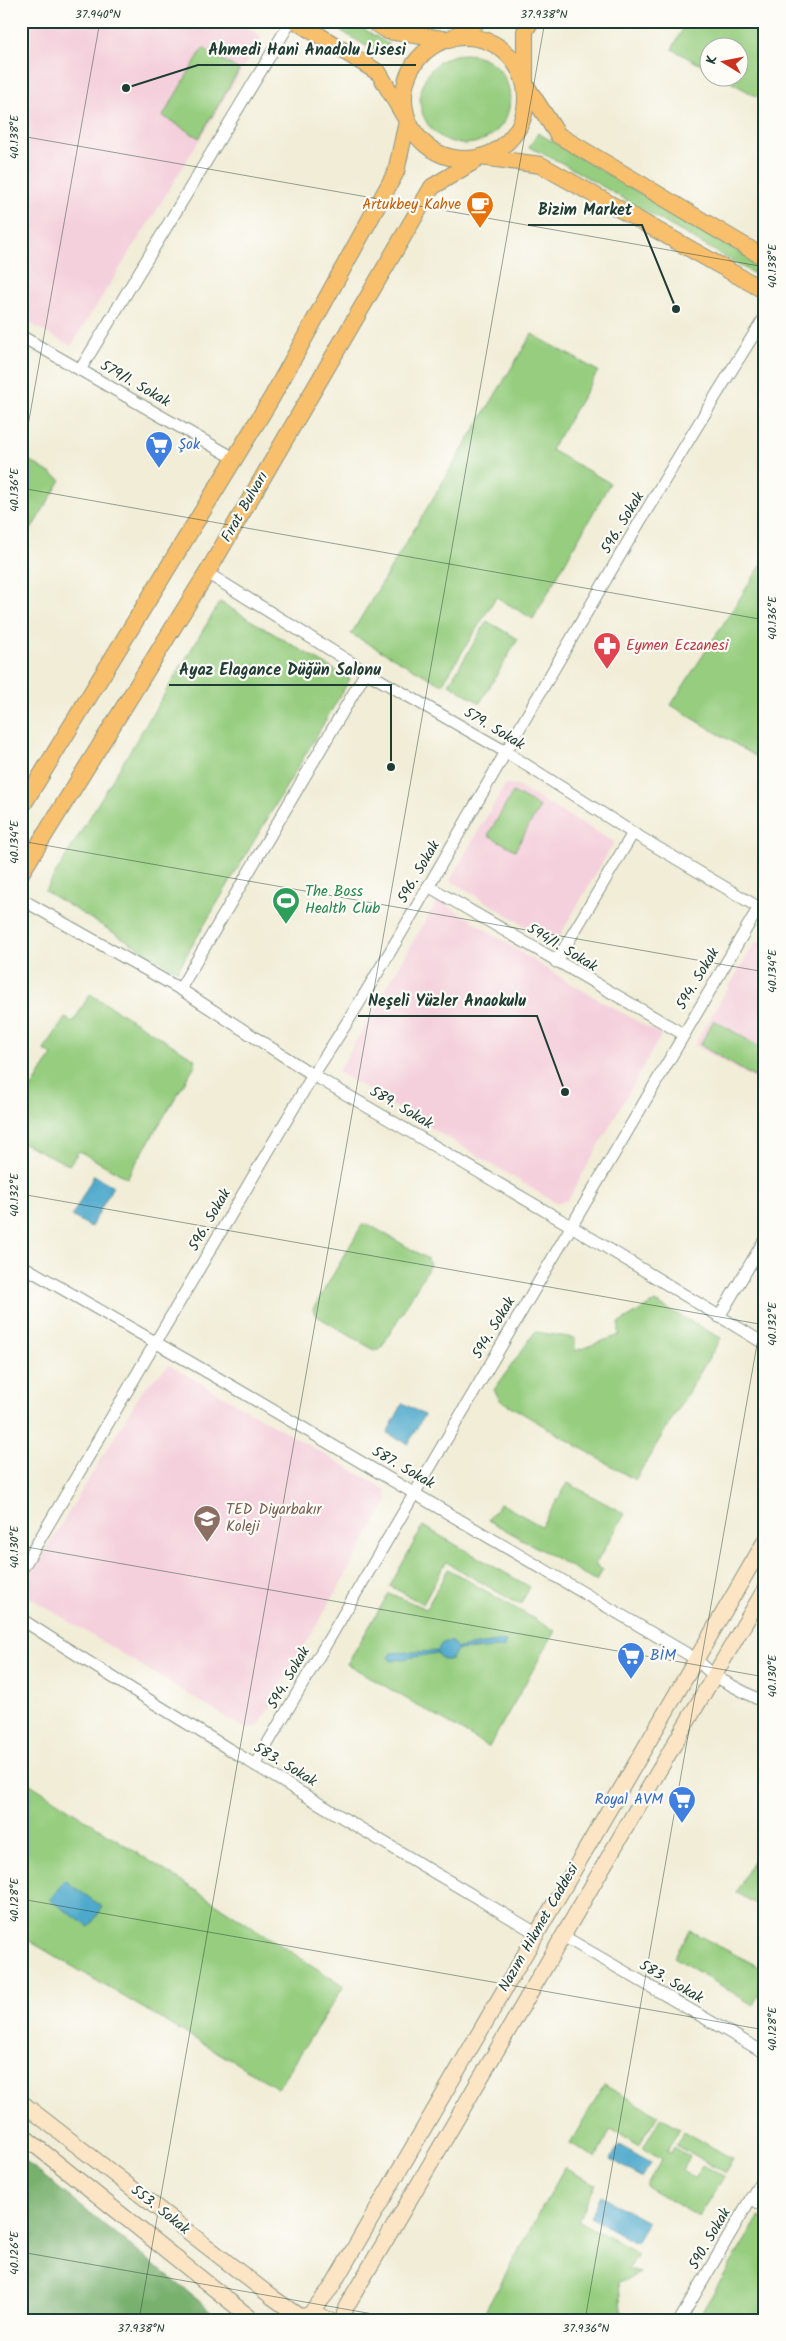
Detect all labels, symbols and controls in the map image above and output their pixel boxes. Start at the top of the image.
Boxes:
text: 37.940°N [75,5,121,24]
text: 37.938°N [520,5,568,24]
callout: Ahmedi Hani Anadolu Lisesi [198,34,416,65]
text: Ahmedi Hani Anadolu Lisesi [208,38,407,63]
north arrow [698,38,748,88]
text: K [701,53,724,66]
text: 40.138°E [5,114,24,159]
cafe icon: Artukbey Kahve [465,190,495,229]
place label: Artukbey Kahve [362,193,461,217]
callout: Bizim Market [528,194,642,225]
text: Bizim Market [538,198,633,223]
text: 40.138°E [763,243,782,288]
street label: 579/1. Sokak [95,354,175,414]
supermarket icon: Şok [144,430,174,469]
place label: Şok [178,433,201,457]
text: 40.136°E [5,467,24,512]
street label: Fırat Bulvarı [215,467,275,547]
street label: 596. Sokak [595,486,652,559]
text: 40.136°E [763,595,782,640]
pharmacy icon: Eymen Eczanesi [592,631,622,670]
place label: Eymen Eczanesi [626,634,730,658]
callout: Ayaz Elagance Düğün Salonu [169,654,391,685]
text: Ayaz Elagance Düğün Salonu [179,658,381,683]
street label: 579. Sokak [459,701,530,757]
text: 40.134°E [5,819,24,864]
street label: 596. Sokak [391,835,447,908]
place label: The Boss Health Club [305,880,380,921]
sports icon: The Boss Health Club [271,886,301,925]
street label: 594/1. Sokak [522,917,603,979]
street label: 594. Sokak [670,942,727,1015]
text: 40.134°E [763,948,782,993]
callout: Neşeli Yüzler Anaokulu [358,985,537,1016]
text: Neşeli Yüzler Anaokulu [368,989,526,1014]
street label: 589. Sokak [365,1080,438,1136]
text: 40.132°E [5,1172,24,1217]
street label: 596. Sokak [182,1183,238,1256]
street label: 594. Sokak [466,1291,523,1364]
text: 40.132°E [763,1301,782,1346]
street label: 587. Sokak [367,1440,440,1496]
place label: TED Diyarbakır Koleji [226,1498,323,1539]
school or university icon: TED Diyarbakır Koleji [192,1504,222,1543]
text: 40.130°E [5,1524,24,1569]
street label: 594. Sokak [261,1641,317,1714]
supermarket icon: BİM [616,1641,646,1680]
place label: BİM [650,1644,676,1668]
text: 40.130°E [763,1653,782,1698]
street label: 583. Sokak [248,1736,322,1794]
supermarket icon: Royal AVM [667,1785,697,1824]
place label: Royal AVM [595,1788,663,1812]
street label: Nazım Hikmet Caddesi [492,1858,586,1997]
text: 40.128°E [5,1877,24,1922]
street label: 583. Sokak [634,1954,709,2011]
text: 40.128°E [763,2006,782,2051]
street label: 553. Sokak [125,2179,196,2242]
street label: 590. Sokak [683,2203,738,2275]
text: 40.126°E [5,2230,24,2275]
text: 37.938°N [117,2319,165,2338]
text: 37.936°N [563,2319,609,2338]

